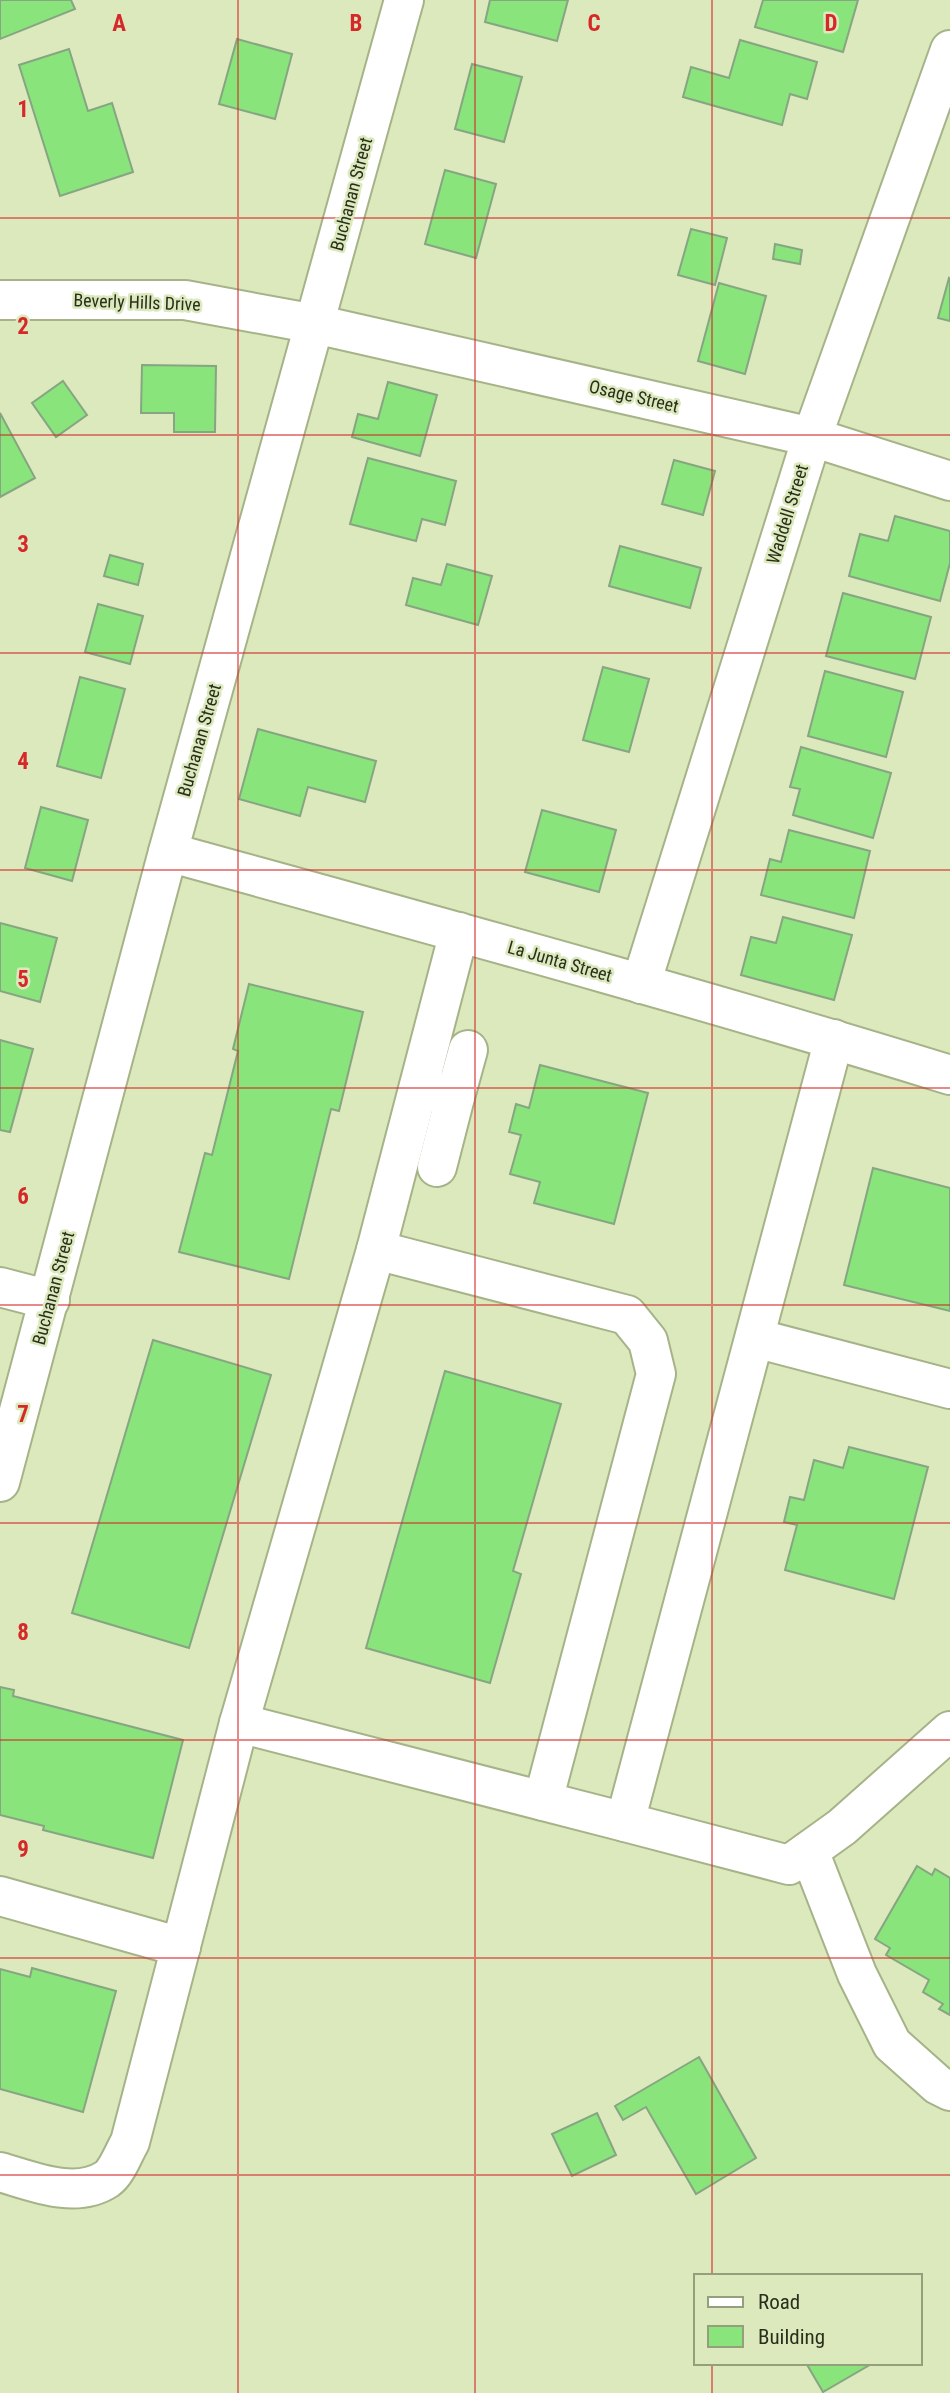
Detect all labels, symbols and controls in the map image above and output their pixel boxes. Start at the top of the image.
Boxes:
text: A [112,10,126,37]
text: B [350,10,362,37]
text: C [587,10,601,37]
text: D [825,10,838,37]
text: 1 [17,96,29,123]
street label: Buchanan Street [326,135,376,253]
street label: Beverly Hills Drive [73,289,201,315]
text: 2 [17,313,29,340]
street label: Osage Street [587,376,681,416]
street label: Waddell Street [762,462,812,566]
text: 3 [17,531,29,558]
street label: Buchanan Street [173,681,225,799]
text: 4 [17,748,29,775]
street label: La Junta Street [505,936,615,986]
text: 5 [17,966,29,993]
text: 6 [17,1183,29,1210]
street label: Buchanan Street [28,1229,78,1347]
text: 7 [17,1401,29,1428]
text: 8 [17,1619,29,1646]
text: 9 [17,1836,29,1863]
legend [694,2274,922,2365]
text: Road [758,2290,800,2314]
text: Building [758,2325,825,2349]

